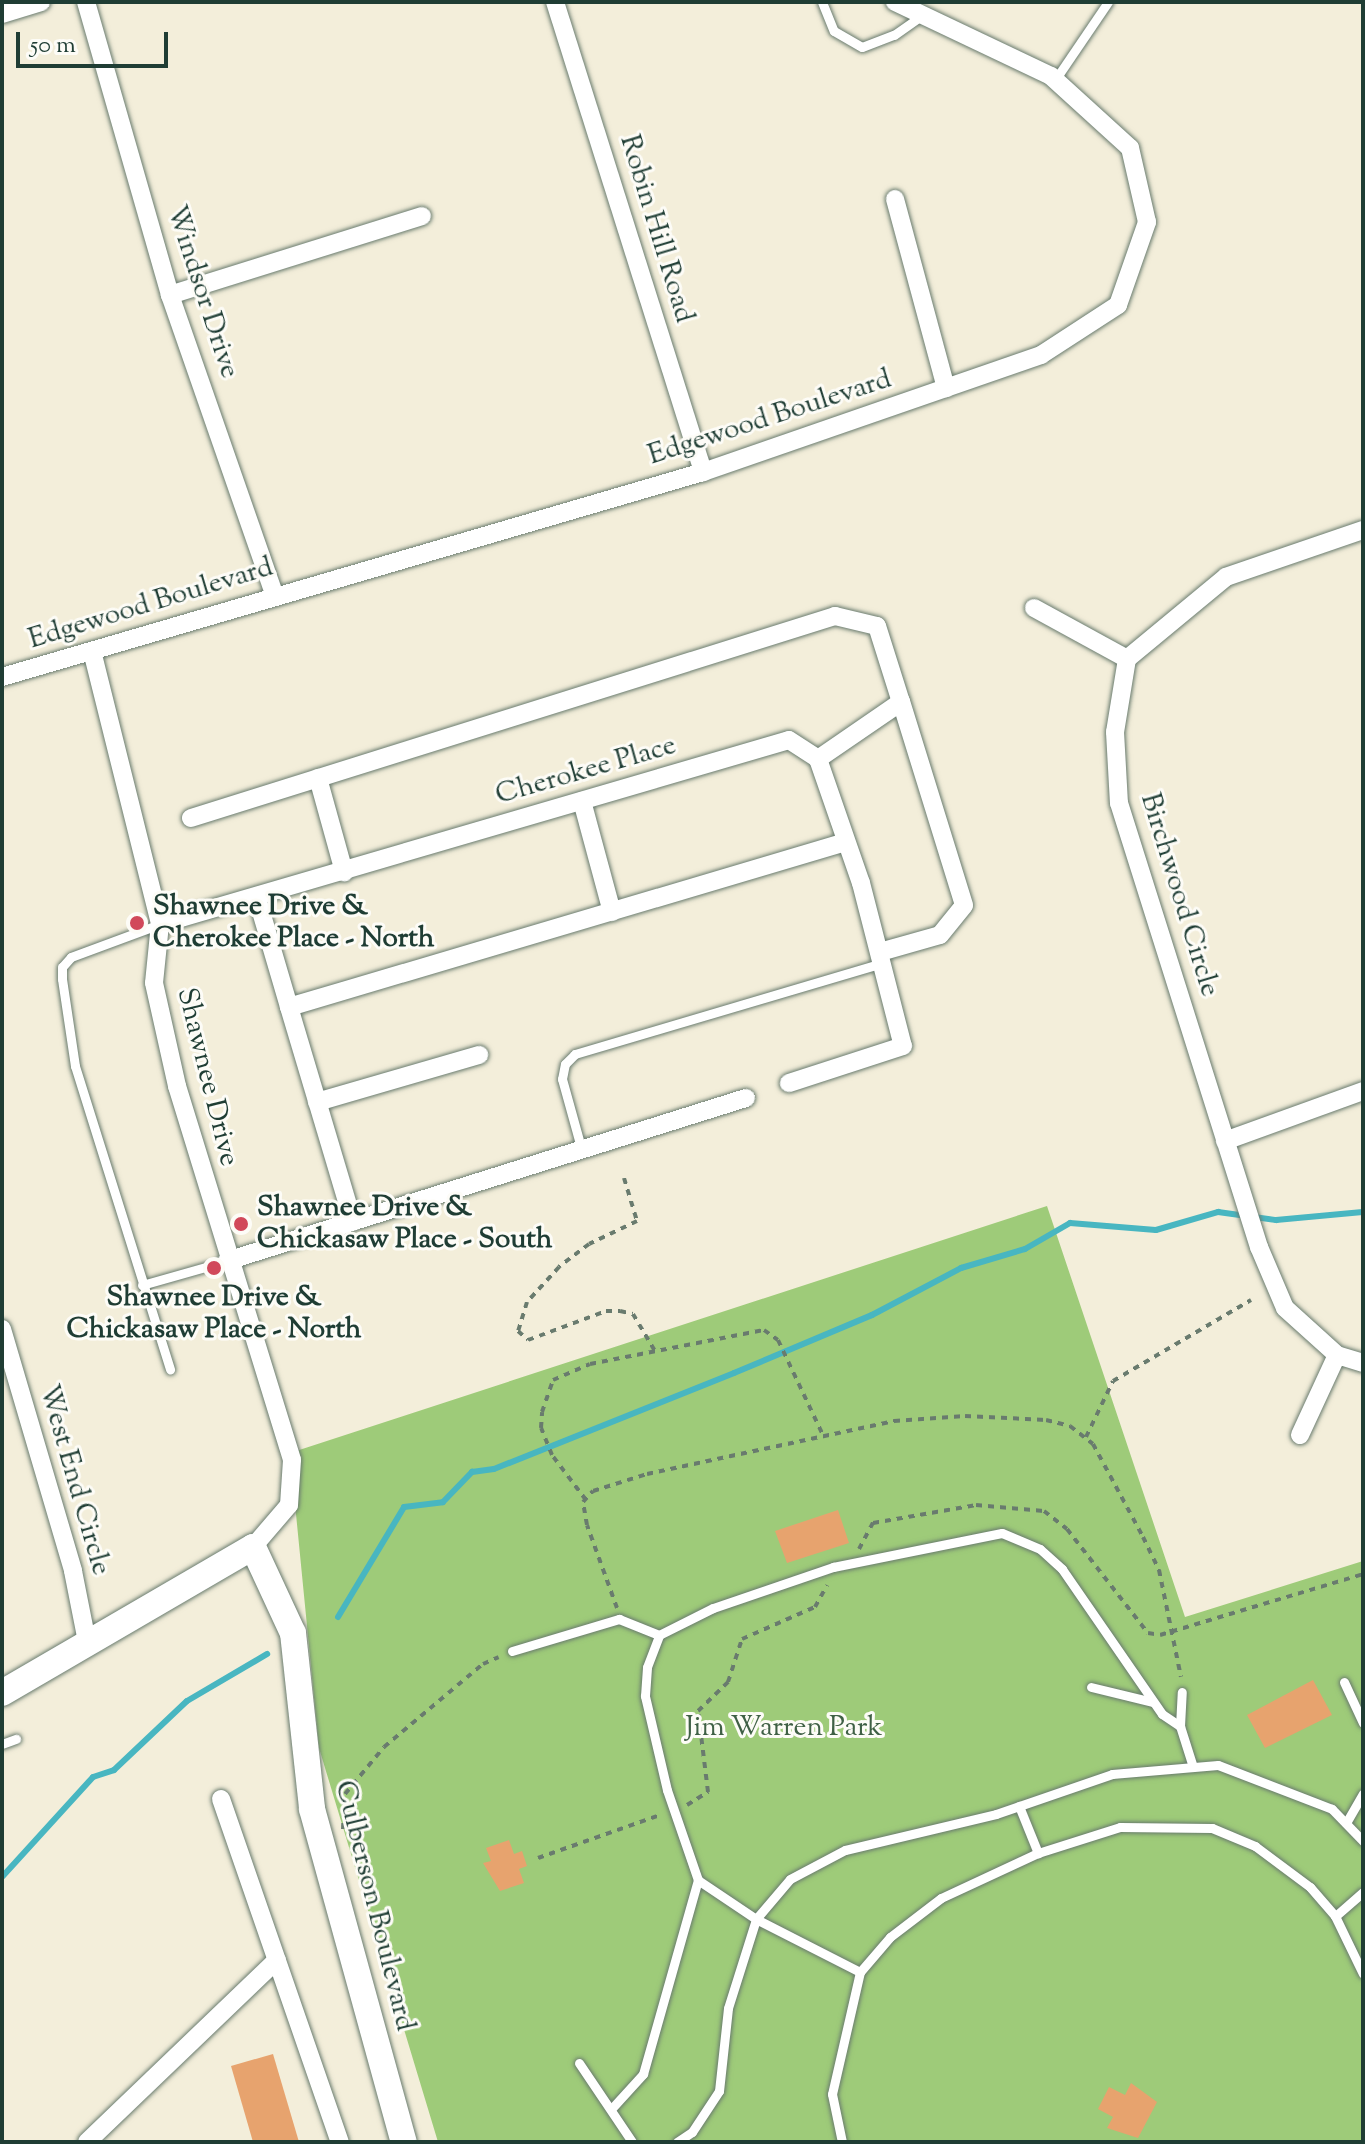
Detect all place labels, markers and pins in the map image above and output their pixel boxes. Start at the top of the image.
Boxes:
place label: Shawnee Drive & Cherokee Place - North [153,890,434,956]
marker: Shawnee Drive & Cherokee Place - North [128,914,146,932]
place label: Shawnee Drive & Chickasaw Place - South [257,1191,552,1257]
marker: Shawnee Drive & Chickasaw Place - South [232,1215,250,1233]
marker: Shawnee Drive & Chickasaw Place - North [205,1259,223,1277]
place label: Shawnee Drive & Chickasaw Place - North [66,1281,362,1347]

